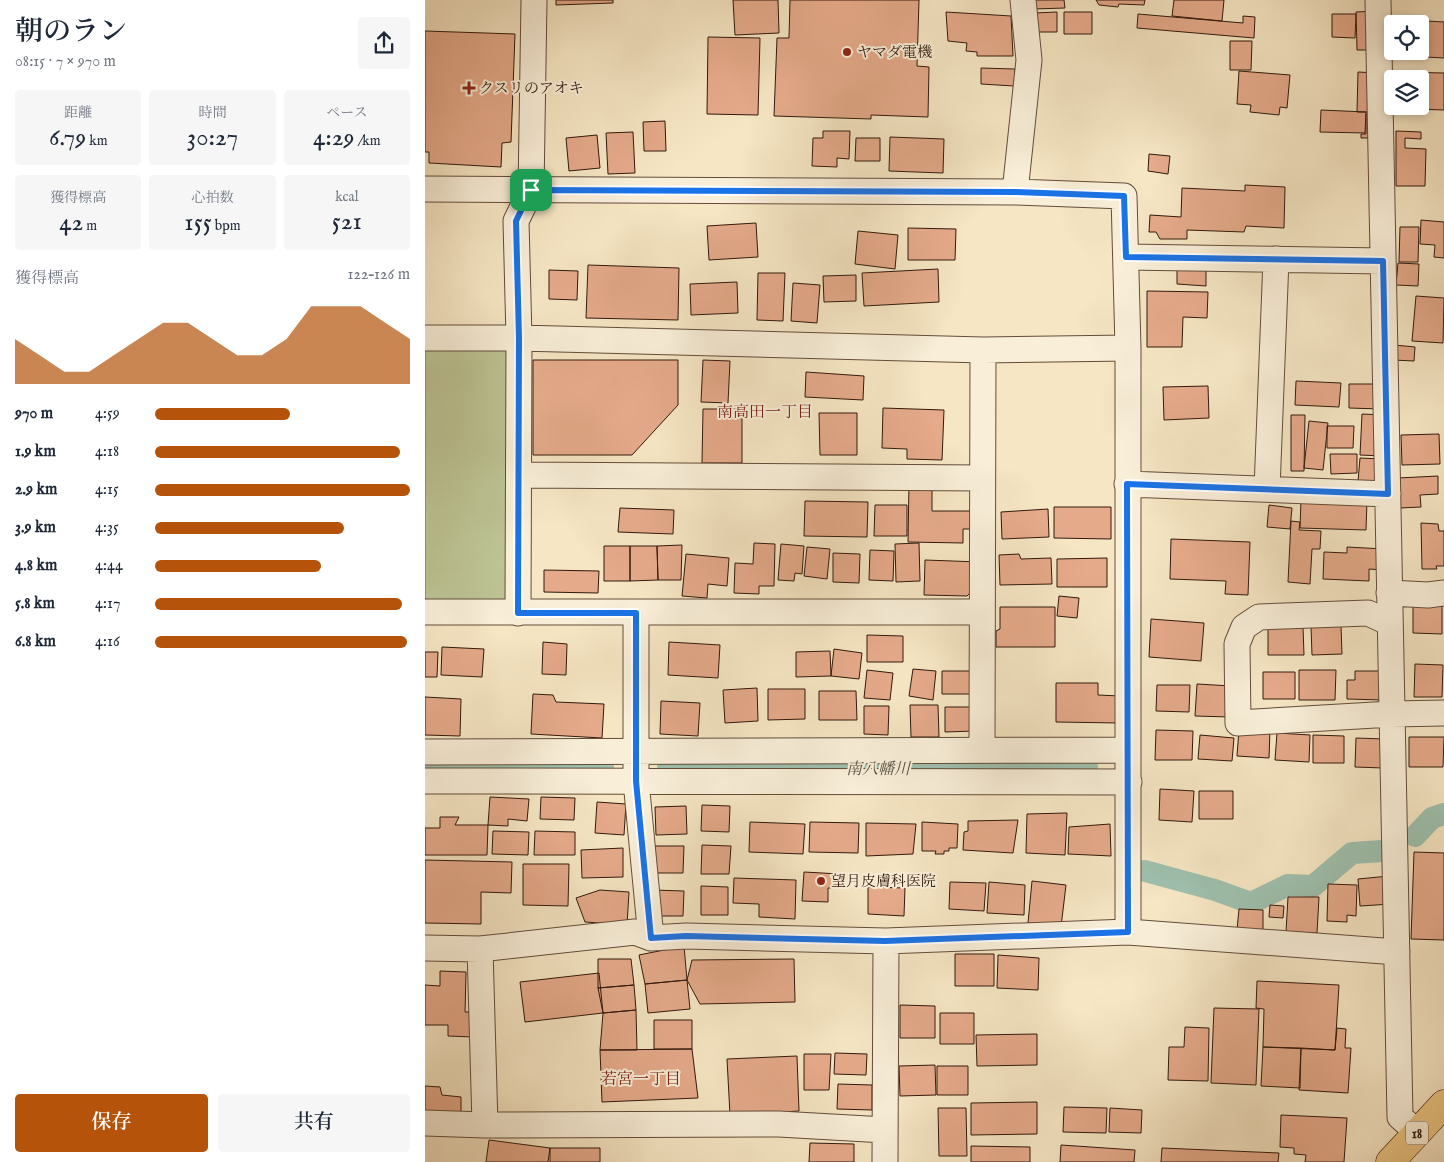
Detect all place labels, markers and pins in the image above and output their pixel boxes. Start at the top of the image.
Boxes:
place label: ヤマダ電機 [857,43,932,62]
marker: ヤマダ電機 [841,46,853,58]
place label: クスリのアオキ [479,79,584,98]
marker: クスリのアオキ [463,82,475,94]
pin [510,169,552,211]
place label: 望月皮膚科医院 [831,872,936,891]
marker: 望月皮膚科医院 [815,875,827,887]

